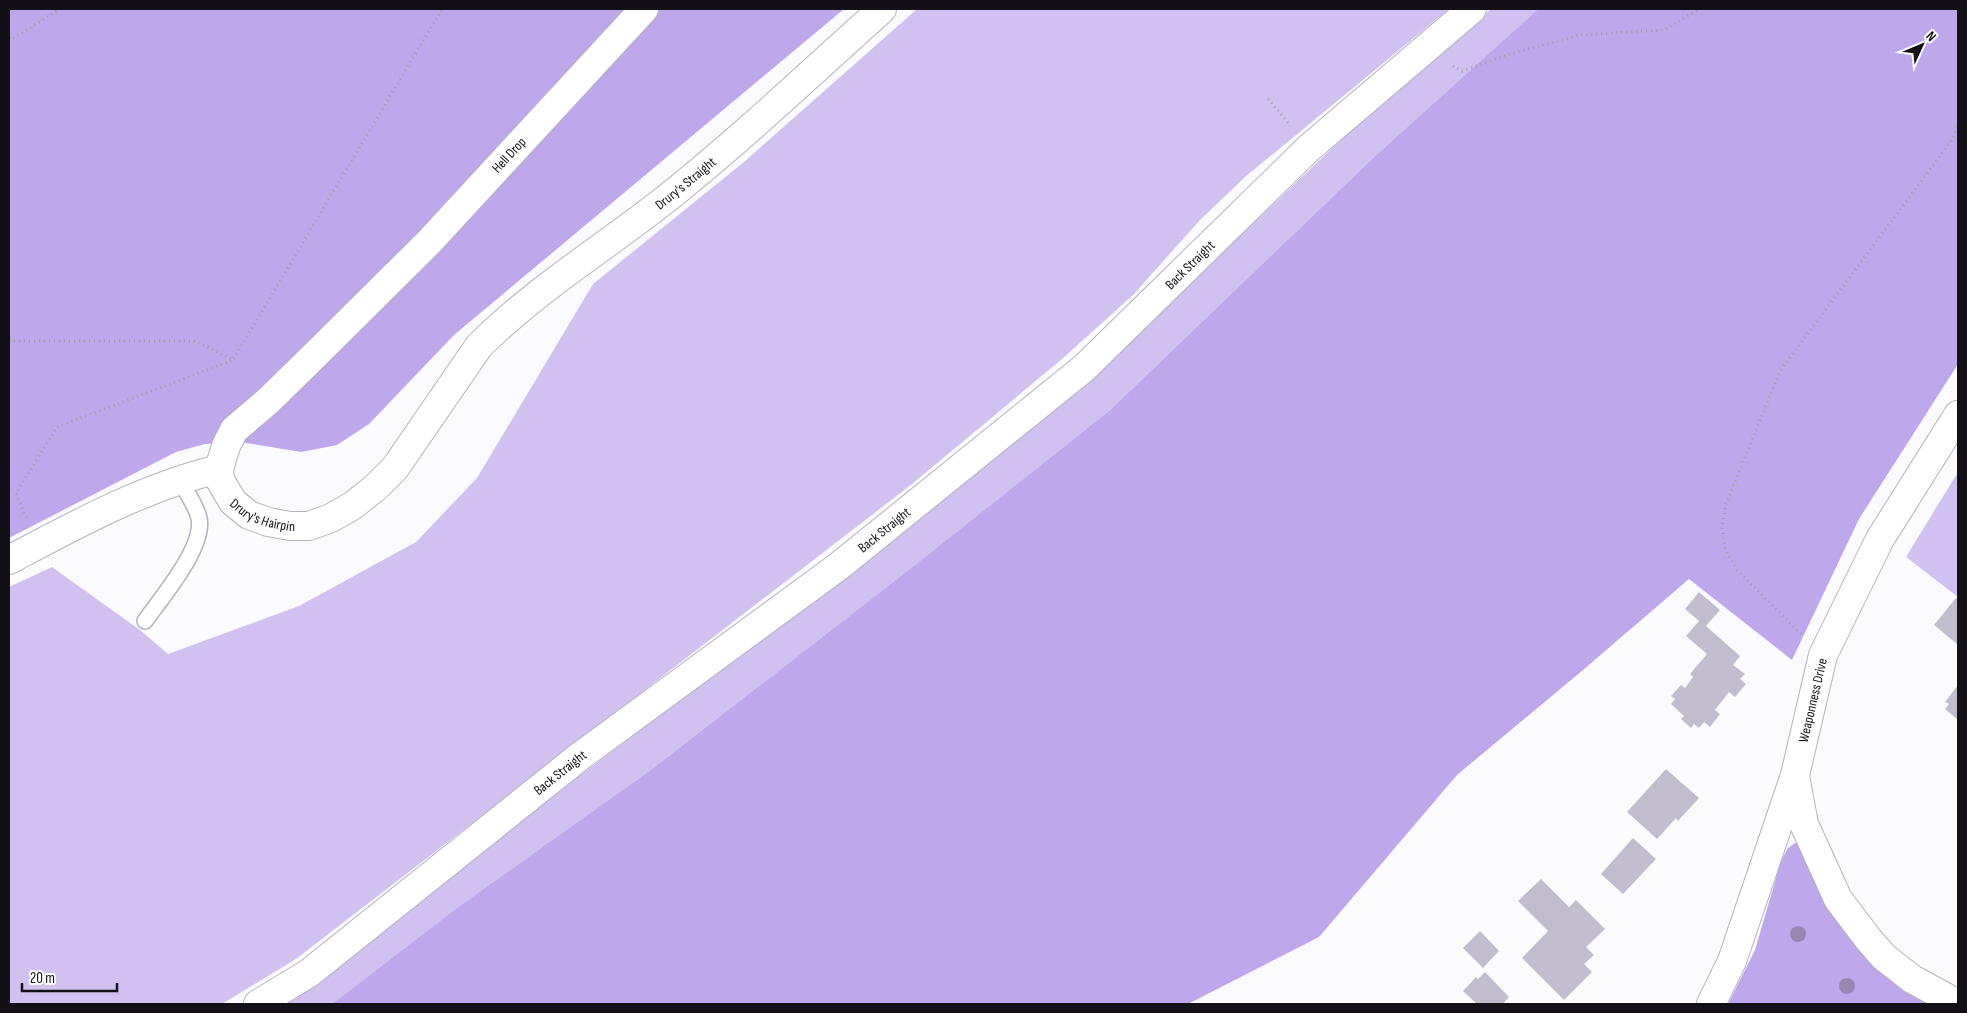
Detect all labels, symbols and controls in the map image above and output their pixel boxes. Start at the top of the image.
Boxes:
north arrow [1897,20,1947,70]
text: N [1922,28,1940,45]
street label: Hell Drop [488,134,530,176]
street label: Drury's Straight [651,153,719,213]
street label: Back Straight [1161,237,1218,293]
street label: Drury's Hairpin [227,495,295,535]
street label: Back Straight [854,503,914,556]
street label: Weaponness Drive [1794,657,1830,744]
street label: Back Straight [530,746,590,799]
scale bar [22,960,118,992]
text: 20 m [30,969,55,988]

